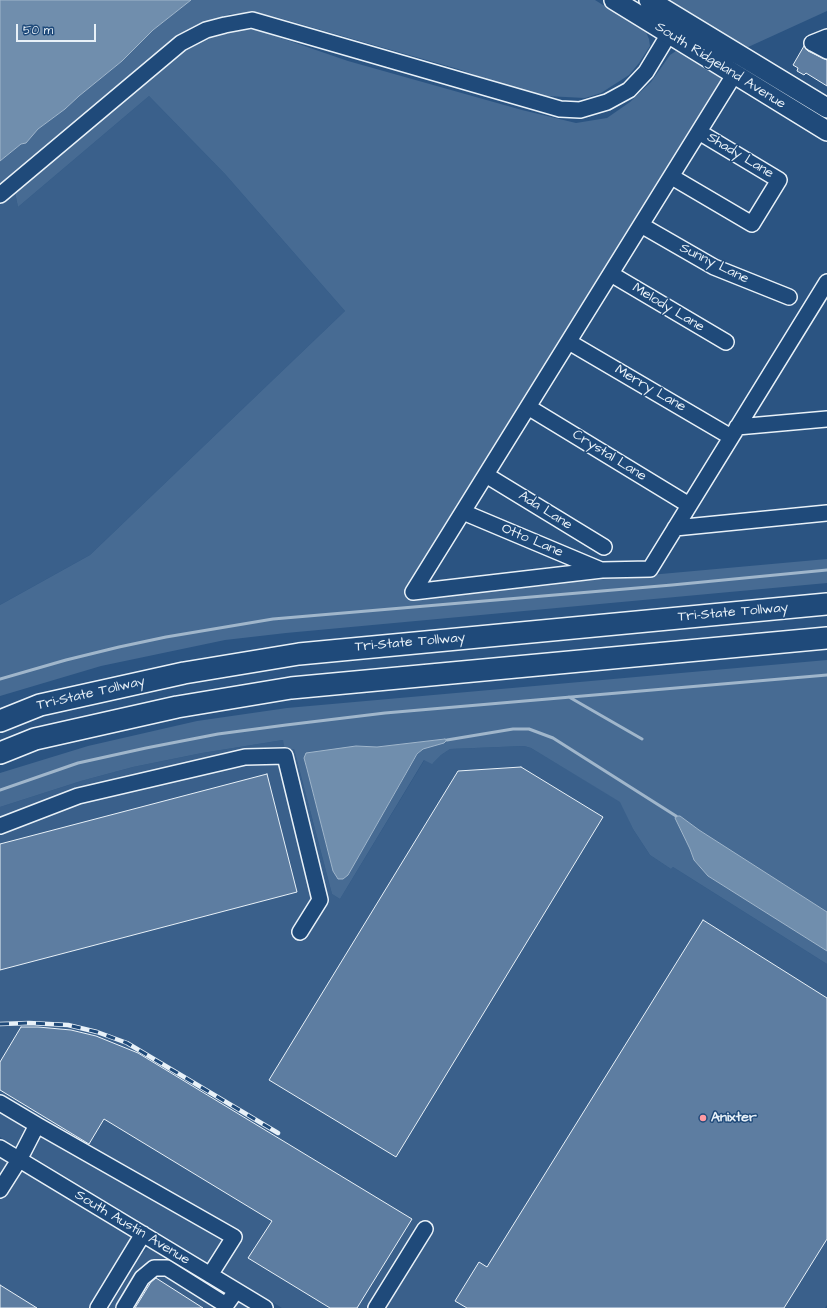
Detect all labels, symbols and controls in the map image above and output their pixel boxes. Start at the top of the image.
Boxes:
scale bar [18,16,98,42]
street label: South Ridgeland Avenue [652,19,788,113]
text: 50 m [23,22,53,39]
street label: Shady Lane [704,130,776,182]
street label: Sunny Lane [677,240,751,288]
street label: Melody Lane [629,280,707,336]
street label: Merry Lane [611,362,689,416]
street label: Crystal Lane [569,427,649,485]
street label: Ada Lane [515,488,575,534]
street label: Otto Lane [499,520,565,562]
street label: Tri-State Tollway [677,600,789,626]
street label: Tri-State Tollway [354,630,466,656]
street label: Tri-State Tollway [35,673,147,715]
place label: Anixter [711,1110,757,1126]
marker: Anixter [698,1113,708,1123]
street label: South Austin Avenue [71,1187,193,1269]

